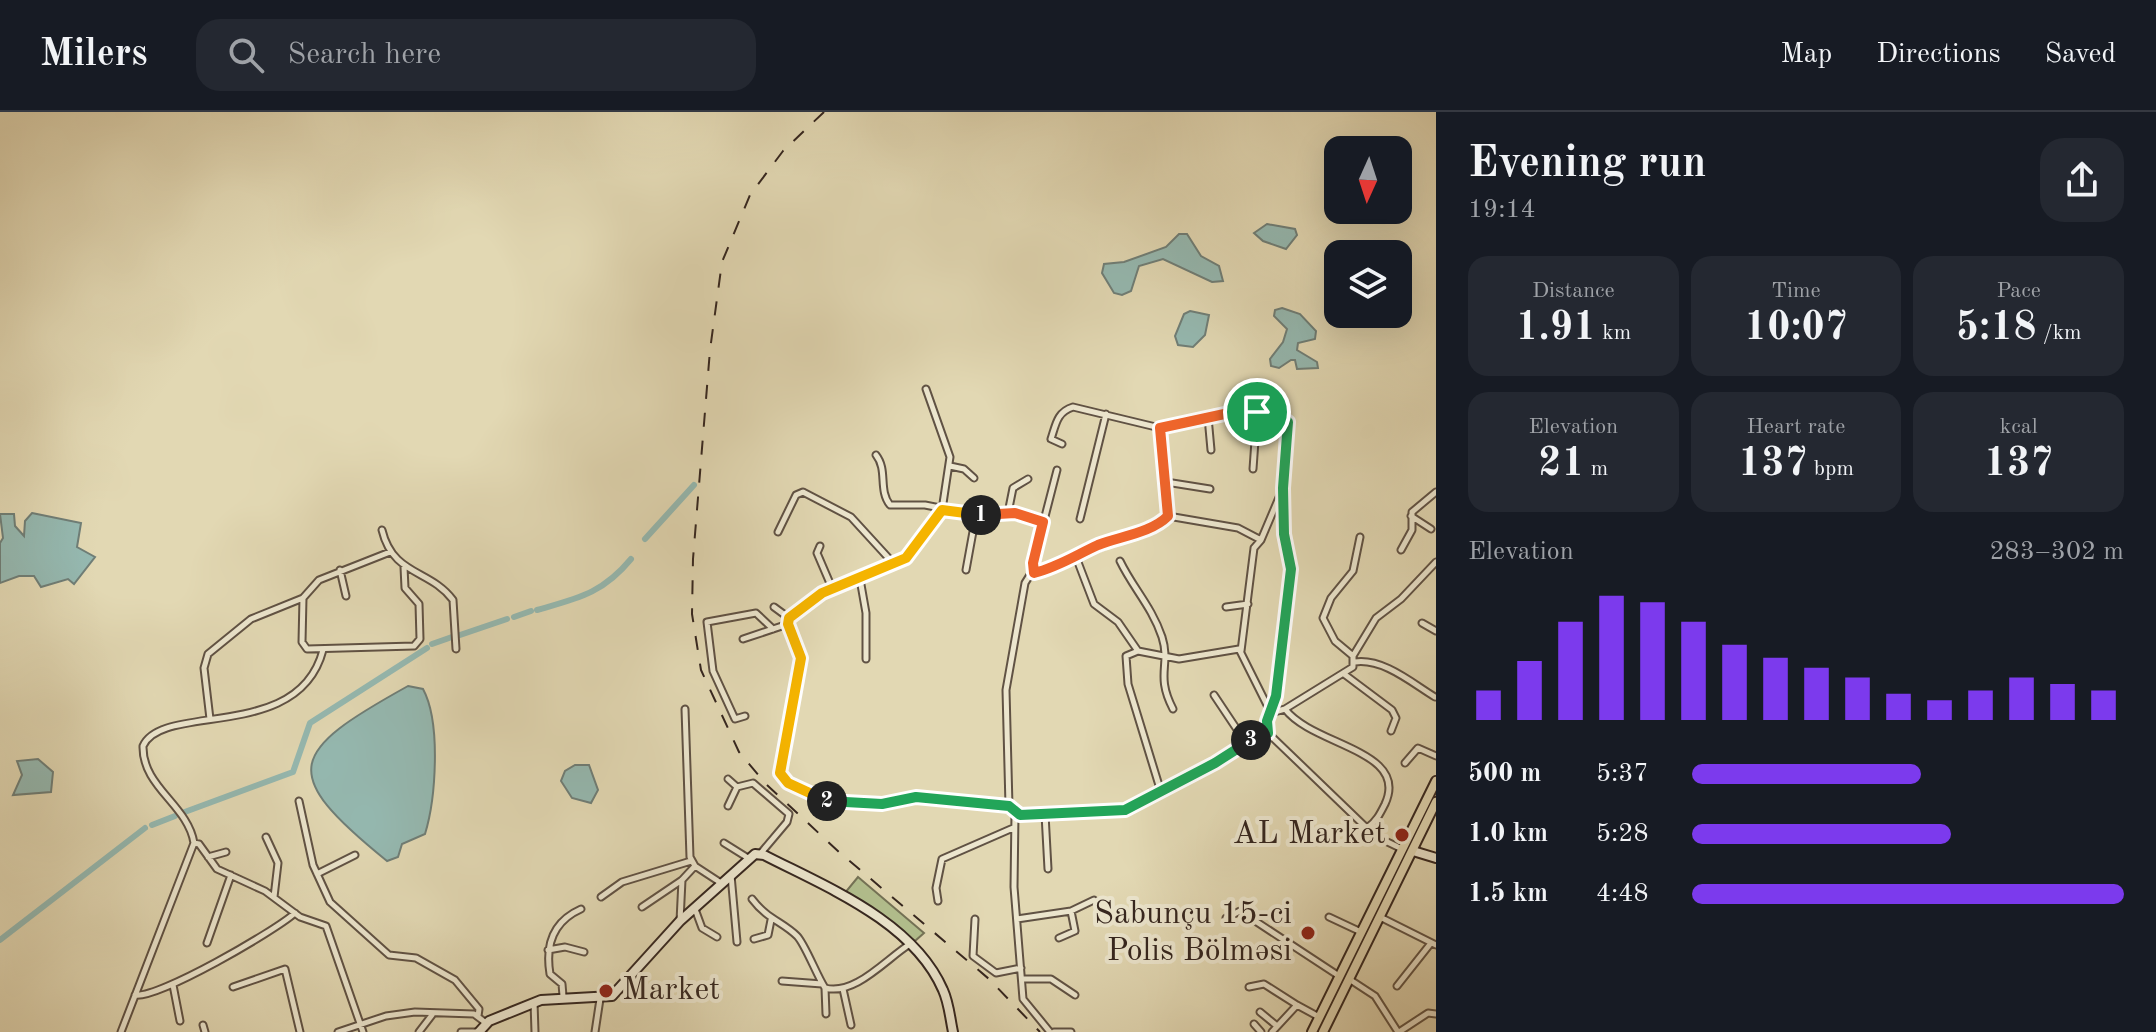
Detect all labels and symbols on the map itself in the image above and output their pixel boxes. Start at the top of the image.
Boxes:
north arrow [1324,136,1412,224]
pin [1223,378,1291,446]
pin: 1 [961,495,1001,535]
pin: 3 [1231,720,1271,760]
pin: 2 [807,781,847,821]
place label: AL Market [1233,819,1386,851]
marker: AL Market [1393,826,1411,844]
place label: Sabunçu 15-ci Polis Bölməsi [1094,899,1292,968]
marker: Sabunçu 15-ci Polis Bölməsi [1299,924,1317,942]
place label: Market [622,975,720,1007]
marker: Market [597,982,615,1000]

